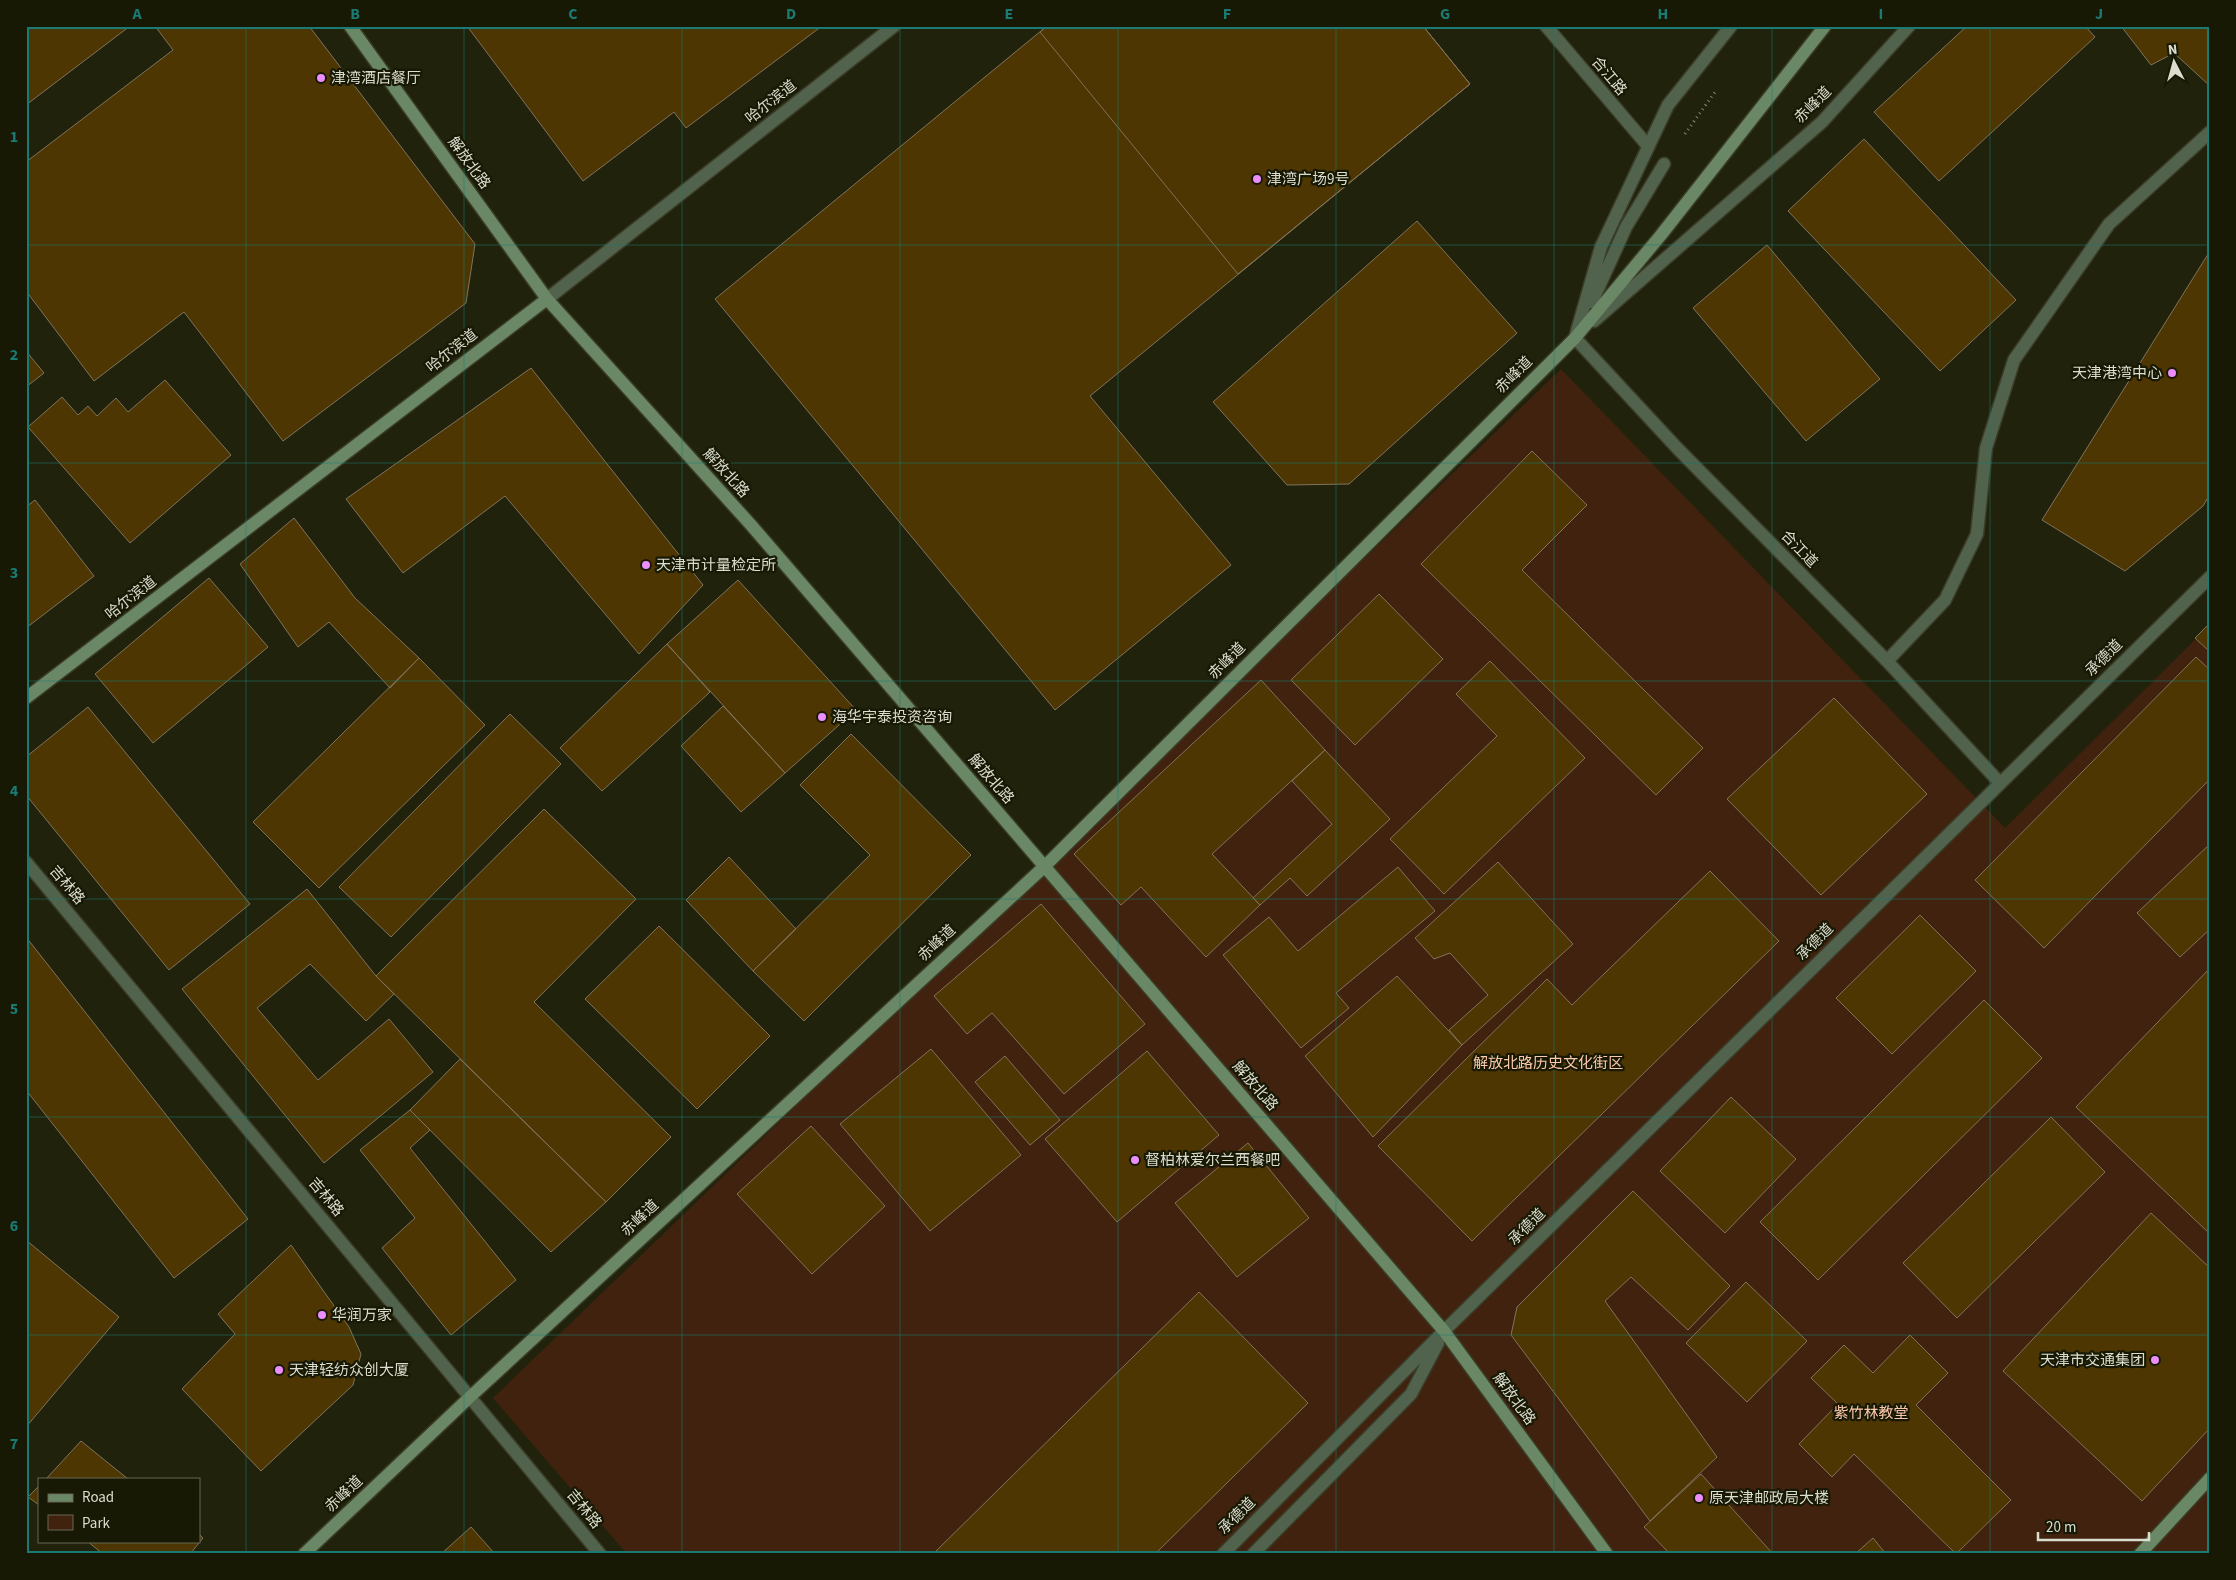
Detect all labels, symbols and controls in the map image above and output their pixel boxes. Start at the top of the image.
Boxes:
text: A [131,3,142,25]
text: B [350,3,360,25]
text: C [568,3,578,25]
text: D [786,3,796,25]
text: E [1005,3,1013,25]
text: F [1223,3,1231,25]
text: G [1440,3,1450,25]
text: H [1658,3,1668,25]
text: I [1879,3,1883,25]
text: J [2095,3,2103,25]
north arrow [2148,38,2198,88]
text: N [2167,40,2178,60]
street label: 合江路 [1586,52,1632,100]
place label: 津湾酒店餐厅 [331,68,421,89]
marker: 津湾酒店餐厅 [315,72,327,84]
street label: 哈尔滨道 [741,75,801,129]
street label: 赤峰道 [1790,82,1836,128]
text: 1 [10,126,18,148]
street label: 解放北路 [443,133,495,193]
place label: 津湾广场9号 [1267,169,1349,190]
marker: 津湾广场9号 [1251,173,1263,185]
street label: 哈尔滨道 [422,324,482,378]
text: 2 [10,344,18,366]
street label: 赤峰道 [1491,352,1537,398]
place label: 天津港湾中心 [2072,363,2162,384]
marker: 天津港湾中心 [2166,367,2178,379]
street label: 解放北路 [698,444,754,502]
street label: 合江道 [1776,526,1822,572]
place label: 天津市计量检定所 [656,555,776,576]
marker: 天津市计量检定所 [640,559,652,571]
text: 3 [10,562,18,584]
street label: 哈尔滨道 [101,571,161,625]
street label: 承德道 [2081,635,2127,681]
street label: 赤峰道 [1204,638,1250,684]
place label: 海华宇泰投资咨询 [832,707,952,728]
marker: 海华宇泰投资咨询 [816,711,828,723]
street label: 解放北路 [963,749,1019,809]
text: 4 [10,780,19,802]
street label: 吉林路 [44,861,90,909]
street label: 承德道 [1792,919,1838,965]
street label: 赤峰道 [913,920,961,966]
text: 5 [10,998,18,1020]
park label: 解放北路历史文化街区 [1473,1053,1623,1074]
street label: 解放北路 [1227,1056,1283,1116]
place label: 督柏林爱尔兰西餐吧 [1145,1150,1280,1171]
marker: 督柏林爱尔兰西餐吧 [1129,1154,1141,1166]
street label: 吉林路 [303,1173,349,1221]
street label: 赤峰道 [616,1195,664,1241]
street label: 承德道 [1504,1204,1550,1250]
text: 6 [10,1215,18,1237]
place label: 华润万家 [332,1305,392,1326]
marker: 华润万家 [316,1309,328,1321]
place label: 天津市交通集团 [2040,1350,2145,1371]
marker: 天津市交通集团 [2149,1354,2161,1366]
place label: 天津轻纺众创大厦 [289,1360,409,1381]
marker: 天津轻纺众创大厦 [273,1364,285,1376]
street label: 解放北路 [1488,1369,1540,1429]
park label: 紫竹林教堂 [1833,1403,1909,1424]
text: 7 [10,1433,18,1455]
street label: 赤峰道 [320,1471,368,1517]
legend [38,1478,200,1542]
street label: 吉林路 [562,1485,606,1533]
text: Road [82,1487,114,1508]
place label: 原天津邮政局大楼 [1709,1488,1829,1509]
marker: 原天津邮政局大楼 [1693,1492,1705,1504]
street label: 承德道 [1214,1493,1260,1539]
scale bar [2038,1510,2150,1542]
text: Park [82,1513,111,1534]
text: 20 m [2046,1517,2076,1538]

